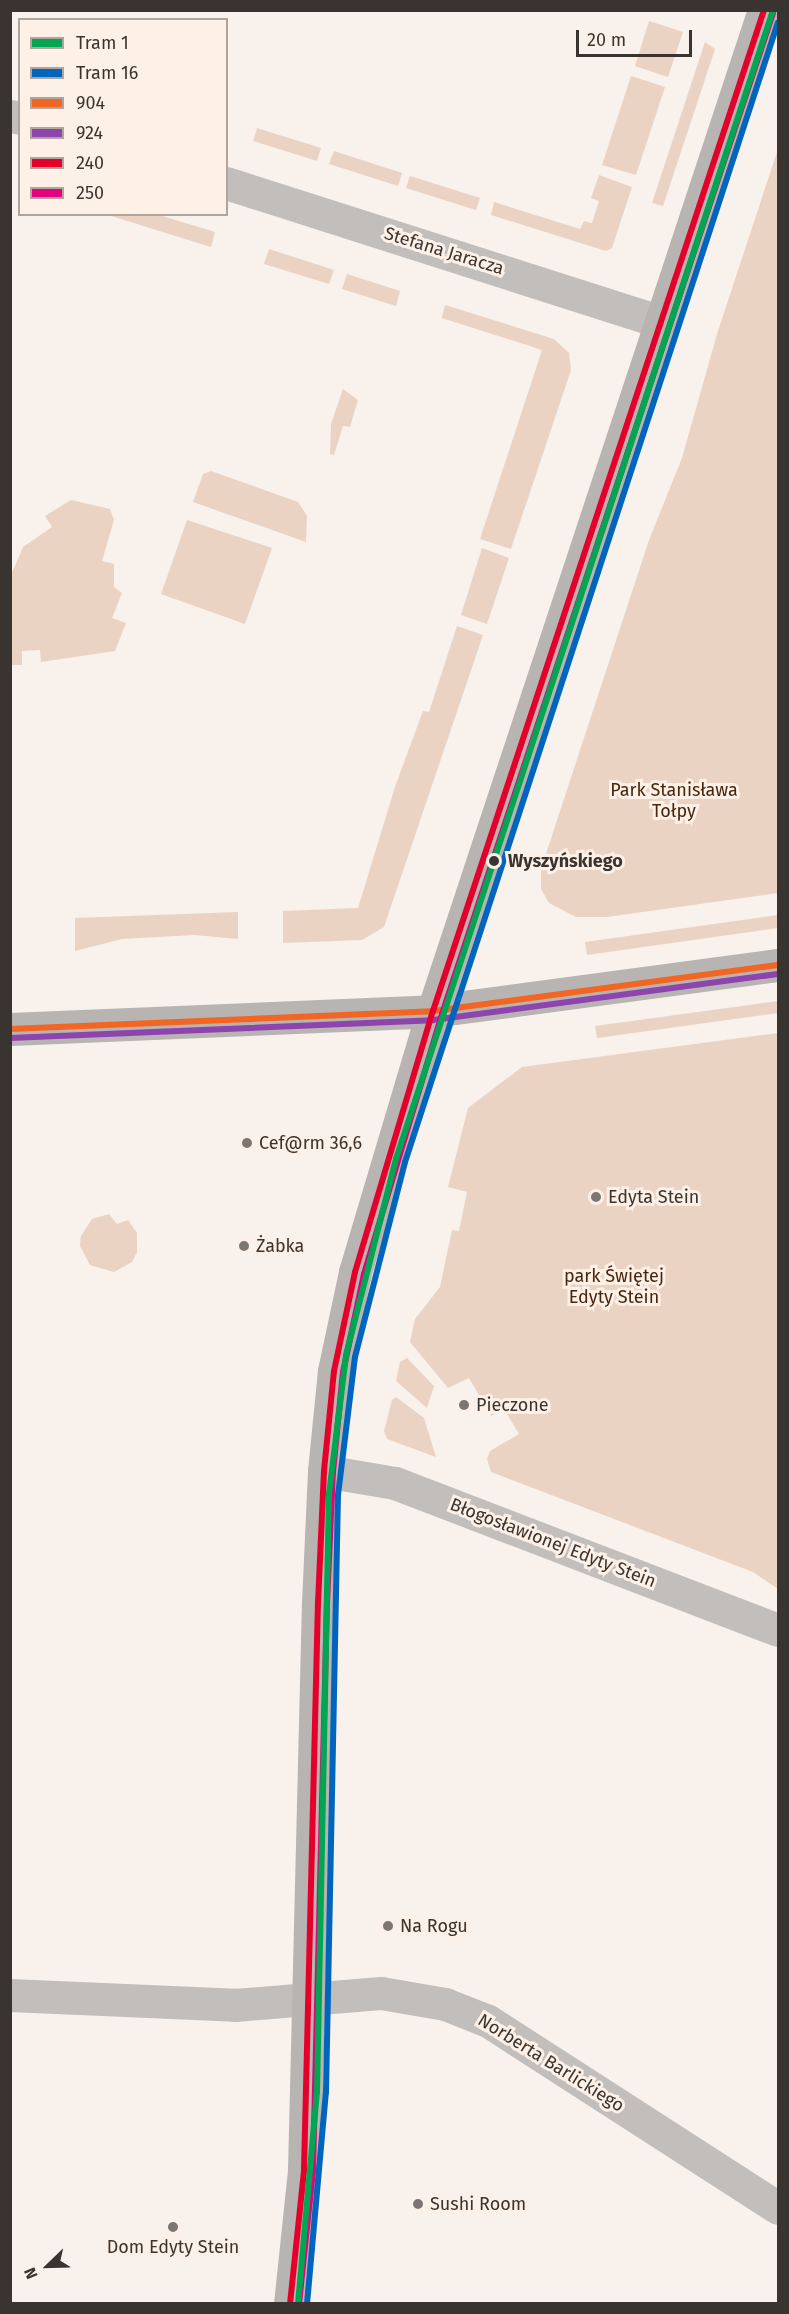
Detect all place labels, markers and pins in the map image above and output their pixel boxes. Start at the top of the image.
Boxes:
place label: Wyszyńskiego [508,850,623,872]
marker: Wyszyńskiego [485,852,503,870]
place label: Cef@rm 36,6 [259,1132,362,1154]
marker: Cef@rm 36,6 [240,1136,254,1150]
place label: Edyta Stein [608,1186,699,1208]
marker: Edyta Stein [589,1190,603,1204]
place label: Żabka [256,1235,304,1257]
marker: Żabka [237,1239,251,1253]
place label: Pieczone [476,1394,549,1416]
marker: Pieczone [457,1398,471,1412]
place label: Na Rogu [400,1915,468,1937]
marker: Na Rogu [381,1919,395,1933]
place label: Sushi Room [430,2193,526,2215]
marker: Sushi Room [411,2197,425,2211]
marker: Dom Edyty Stein [166,2220,180,2234]
place label: Dom Edyty Stein [107,2236,239,2258]

